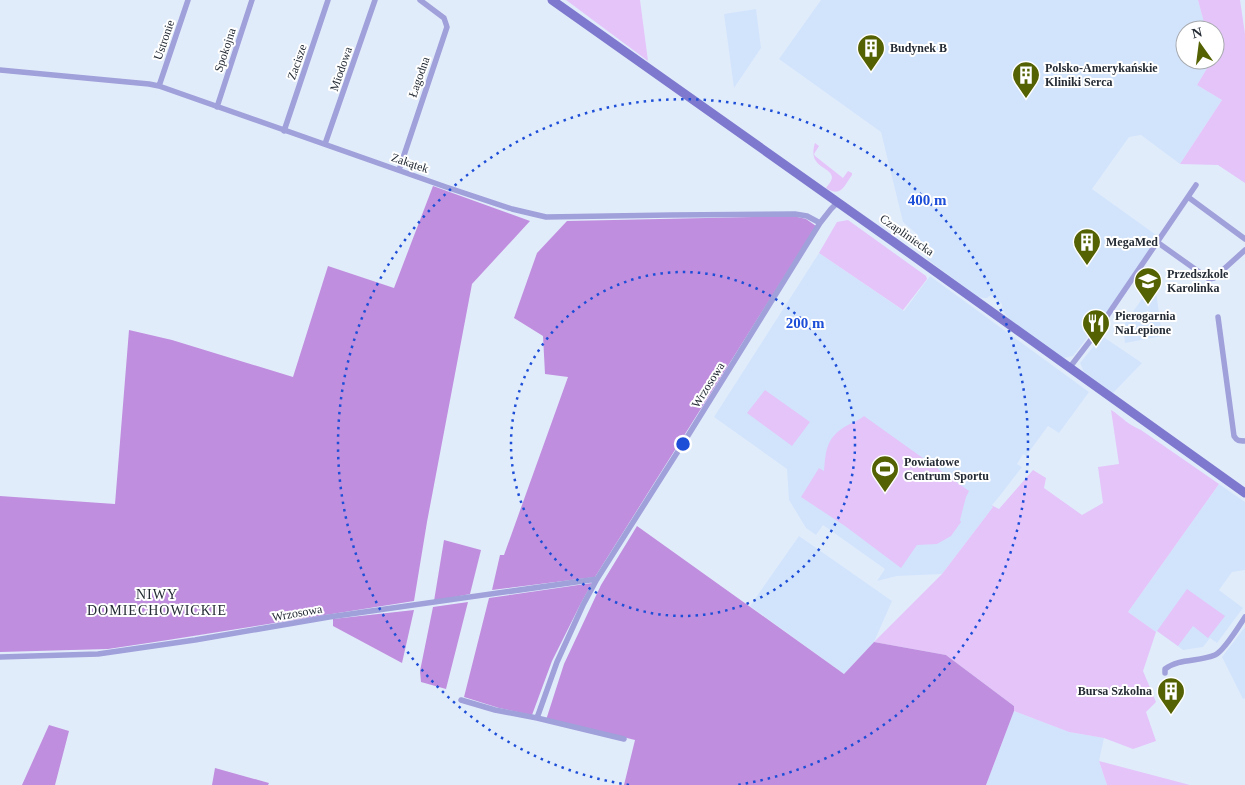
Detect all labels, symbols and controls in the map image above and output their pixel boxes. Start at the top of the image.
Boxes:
street label: Ustronie [151,18,177,62]
north arrow [1175,20,1225,70]
text: N [1190,24,1204,41]
street label: Spokojna [211,26,239,74]
building icon: Budynek B [856,33,886,72]
place label: Budynek B [890,41,947,55]
street label: Zacisze [284,42,310,82]
street label: Miodowa [327,44,355,93]
street label: Łagodna [406,54,433,99]
building icon: Polsko-Amerykańskie Kliniki Serca [1011,60,1041,99]
place label: Polsko-Amerykańskie Kliniki Serca [1045,61,1158,89]
street label: Zakątek [389,150,431,176]
text: 400 m [908,192,947,208]
street label: Czapliniecka [877,211,937,259]
building icon: MegaMed [1072,227,1102,266]
place label: MegaMed [1106,235,1158,249]
school or university icon: Przedszkole Karolinka [1133,266,1163,305]
place label: Przedszkole Karolinka [1167,267,1229,295]
restaurant icon: Pierogarnia NaLepione [1081,308,1111,347]
place label: Pierogarnia NaLepione [1115,309,1175,337]
text: 200 m [786,315,825,331]
street label: Wrzosowa [689,359,728,410]
centre of rings [674,435,692,453]
sports icon: Powiatowe Centrum Sportu [870,454,900,493]
place label: Powiatowe Centrum Sportu [904,455,989,483]
district label: NIWY DOMIECHOWICKIE [87,587,227,618]
street label: Wrzosowa [271,602,324,624]
building icon: Bursa Szkolna [1156,676,1186,715]
place label: Bursa Szkolna [1078,684,1152,698]

